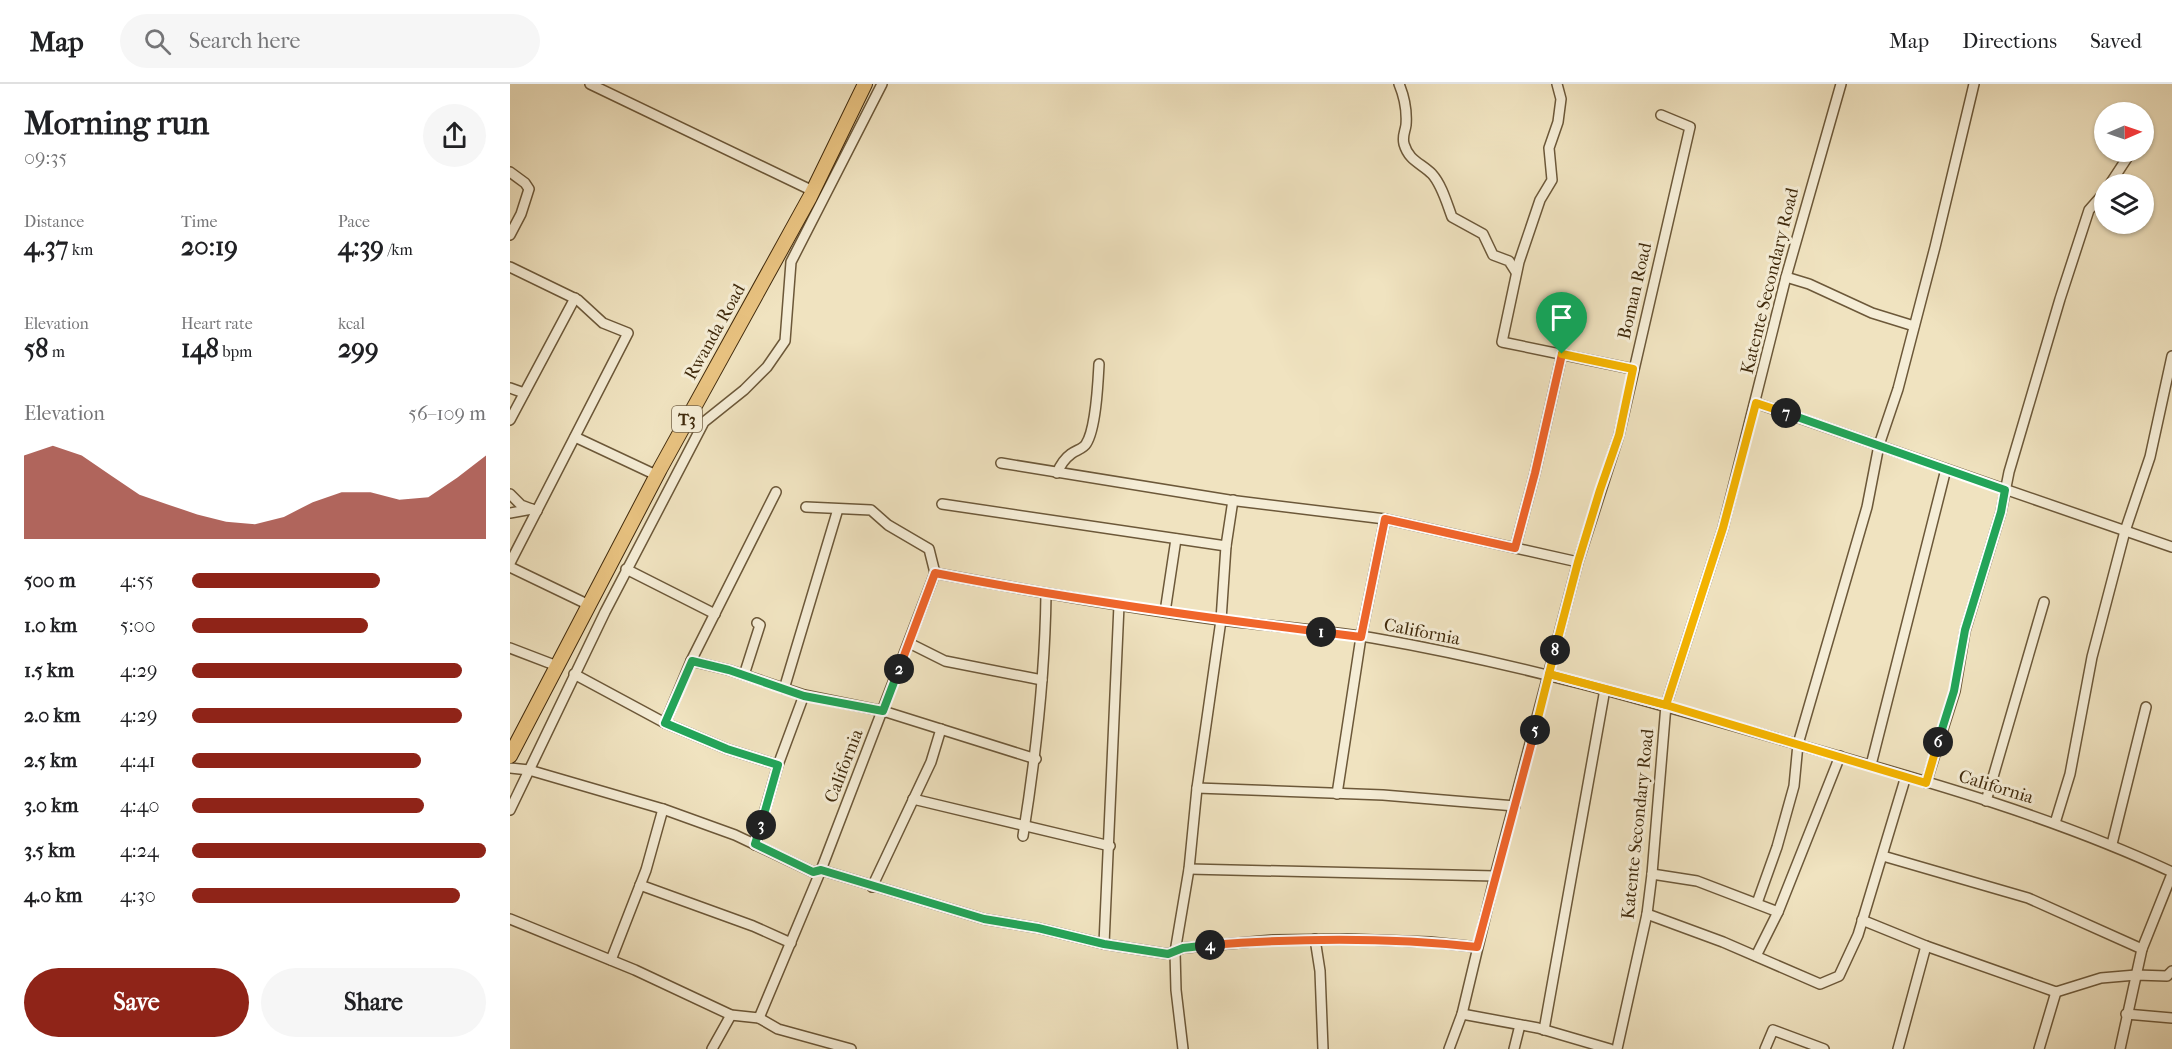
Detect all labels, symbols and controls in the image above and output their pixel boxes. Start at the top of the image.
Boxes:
search box [120,14,540,68]
text: Map [30,25,84,58]
icon: search [141,25,174,58]
text: Search here [189,28,300,54]
text: Map [1889,29,1929,53]
text: Directions [1962,29,2057,53]
text: Saved [2090,29,2142,53]
north arrow [2094,102,2154,162]
map controls [2094,102,2154,234]
text: Morning run [24,104,209,143]
button: share [423,104,486,167]
text: 09:35 [24,146,67,169]
button: layers [2094,174,2154,234]
street label: Katente Secondary Road [1737,185,1803,376]
text: Distance [24,212,84,231]
text: Time [181,212,217,231]
text: Pace [338,212,370,231]
text: 4.37 [24,231,68,262]
text: 20:19 [181,231,238,262]
text: 4:39 [338,231,384,262]
text: km [68,240,93,259]
text: /km [384,240,413,259]
street label: Boman Road [1614,240,1656,341]
street label: Rwanda Road [680,280,750,384]
pin [1536,292,1587,354]
icon: arrive [1545,301,1578,334]
text: Elevation [24,314,89,333]
text: Heart rate [181,314,253,333]
text: kcal [338,314,365,333]
text: 58 [24,333,48,364]
text: 148 [181,333,219,364]
text: 299 [338,333,379,364]
text: m [48,342,65,361]
text: bpm [219,342,252,361]
pin: 7 [1771,398,1801,428]
text: Elevation [24,402,105,425]
text: 56–109 m [408,402,486,425]
text: 7 [1782,403,1790,422]
road number: T3 [672,406,702,432]
text: 500 m [24,569,76,592]
text: 4:55 [120,569,154,592]
text: 1.0 km [24,614,77,637]
text: 5:00 [120,614,156,637]
street label: California [1382,614,1463,650]
pin: 1 [1306,617,1336,647]
text: 1 [1318,622,1324,641]
pin: 8 [1540,635,1570,665]
text: 8 [1551,640,1559,659]
pin: 2 [884,654,914,684]
text: 1.5 km [24,659,74,682]
text: 4:29 [120,659,157,682]
text: 2 [895,659,903,678]
text: 2.0 km [24,704,80,727]
text: 4:29 [120,704,157,727]
pin: 5 [1520,715,1550,745]
text: 5 [1532,720,1538,739]
street label: California [820,726,868,806]
pin: 6 [1923,727,1953,757]
street label: Katente Secondary Road [1618,728,1658,920]
text: 6 [1934,732,1942,751]
text: 2.5 km [24,749,77,772]
text: 4:41 [120,749,156,772]
street label: California [1956,766,2037,809]
text: 3.0 km [24,794,78,817]
text: 4:40 [120,794,160,817]
pin: 3 [746,810,776,840]
text: 3 [758,815,764,834]
text: 3.5 km [24,839,75,862]
text: 4:24 [120,839,159,862]
text: 4.0 km [24,884,82,907]
text: 4:30 [120,884,156,907]
pin: 4 [1195,930,1225,960]
text: 4 [1205,935,1215,954]
button: Save [24,968,249,1037]
button: Share [261,968,486,1037]

